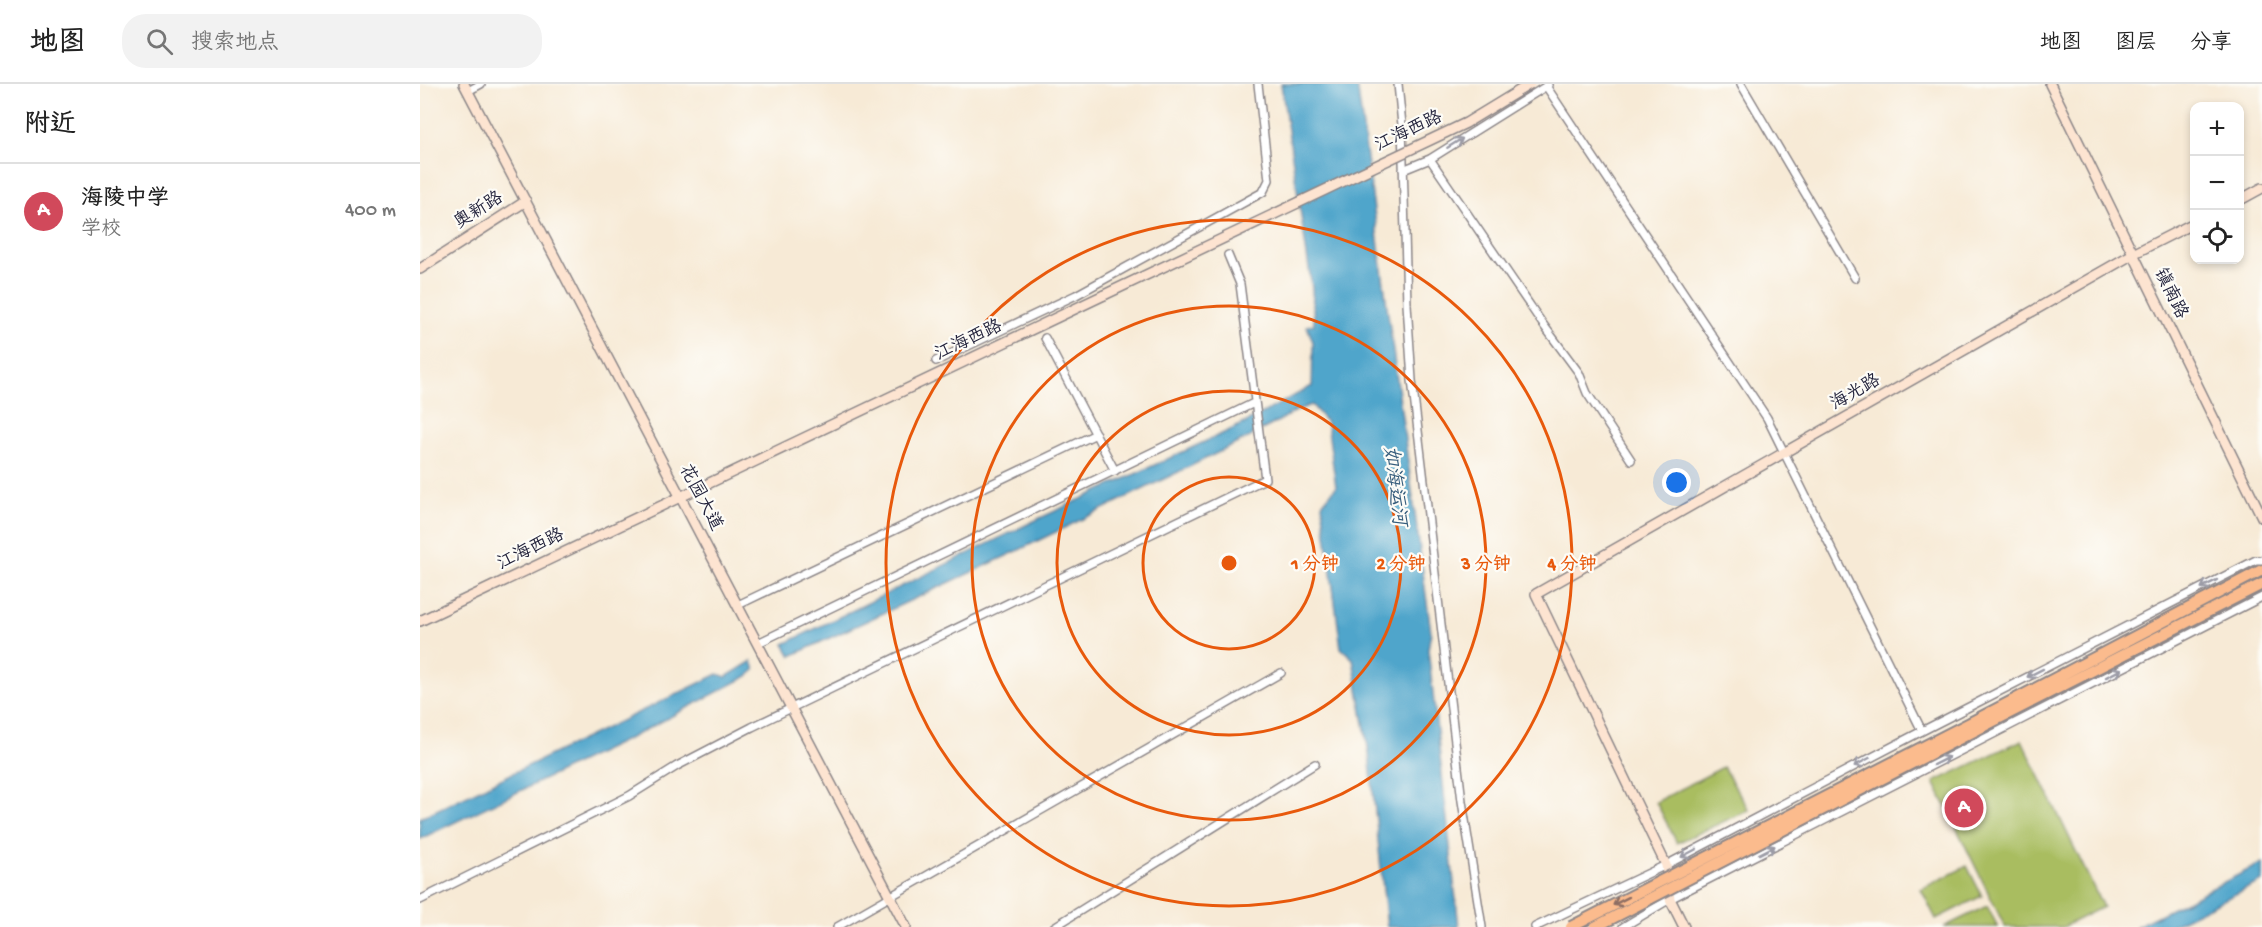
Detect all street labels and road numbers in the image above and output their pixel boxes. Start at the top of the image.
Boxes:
street label: 江海西路 [1372,106,1446,157]
street label: 奥新路 [450,187,507,234]
street label: 镇南路 [2149,265,2192,323]
street label: 江海西路 [932,315,1006,366]
street label: 海光路 [1827,370,1885,416]
street label: 花园大道 [674,461,727,535]
street label: 江海西路 [494,524,568,575]

